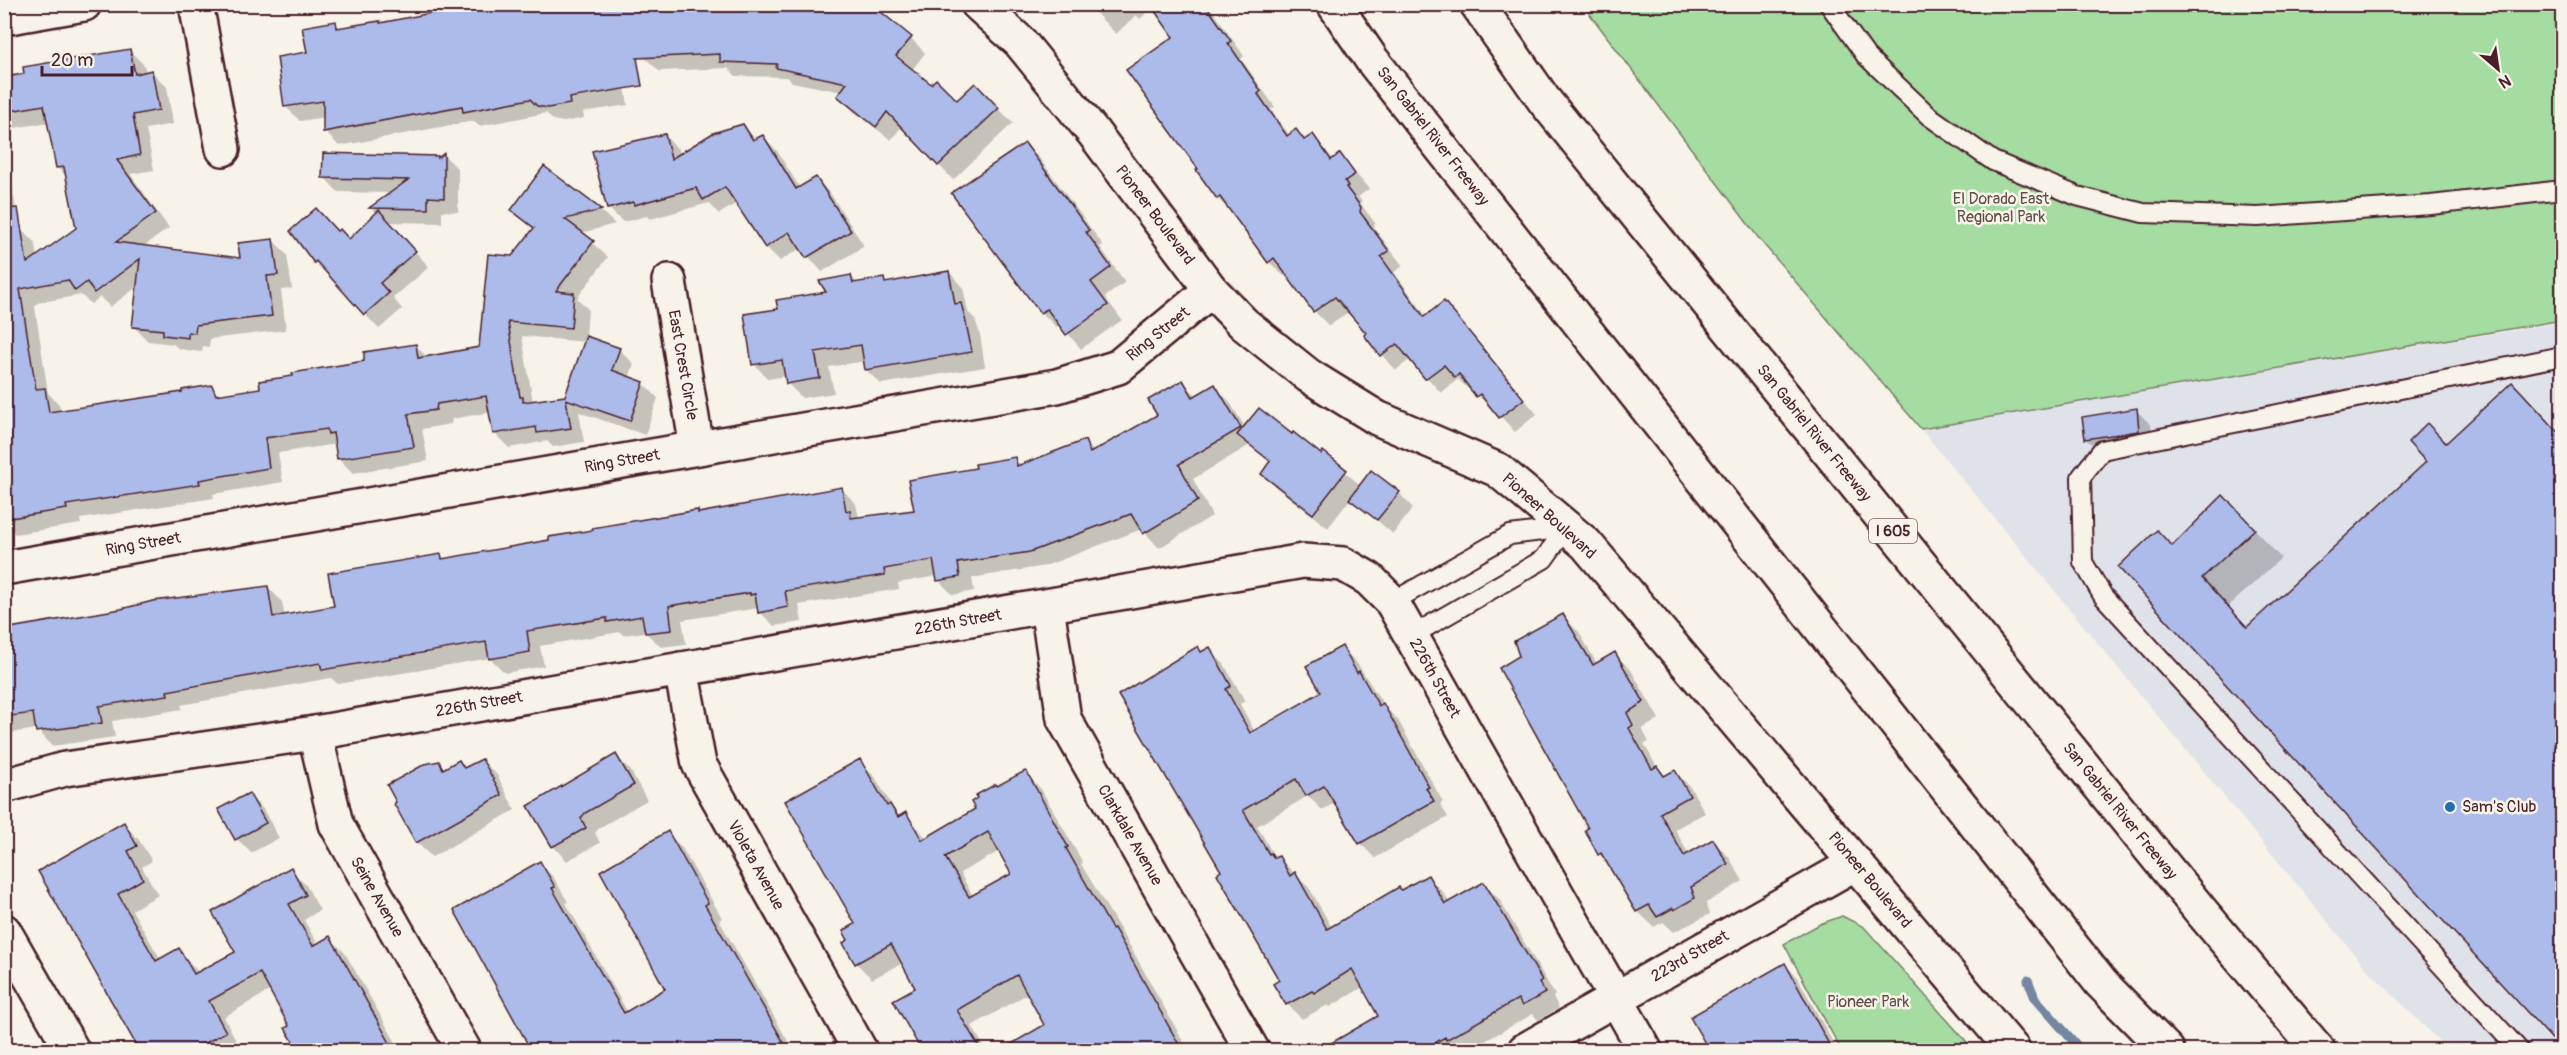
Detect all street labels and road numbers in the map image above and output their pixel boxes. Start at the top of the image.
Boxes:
street label: San Gabriel River Freeway [1372,62,1494,210]
street label: Pioneer Boulevard [1111,161,1199,269]
street label: Ring Street [1122,302,1194,366]
street label: East Crest Circle [663,308,703,422]
street label: San Gabriel River Freeway [1752,360,1876,506]
street label: Ring Street [583,444,662,477]
street label: Pioneer Boulevard [1498,469,1600,563]
road number: I 605 [1869,519,1917,543]
street label: Ring Street [104,527,183,560]
street label: 226th Street [913,604,1004,639]
street label: 226th Street [1405,635,1465,722]
street label: 226th Street [434,686,525,721]
street label: San Gabriel River Freeway [2058,738,2182,884]
street label: Clarkdale Avenue [1093,781,1167,889]
street label: Violeta Avenue [723,817,789,913]
street label: Pioneer Boulevard [1824,828,1916,932]
street label: Seine Avenue [346,853,408,941]
street label: 223rd Street [1648,925,1733,986]

